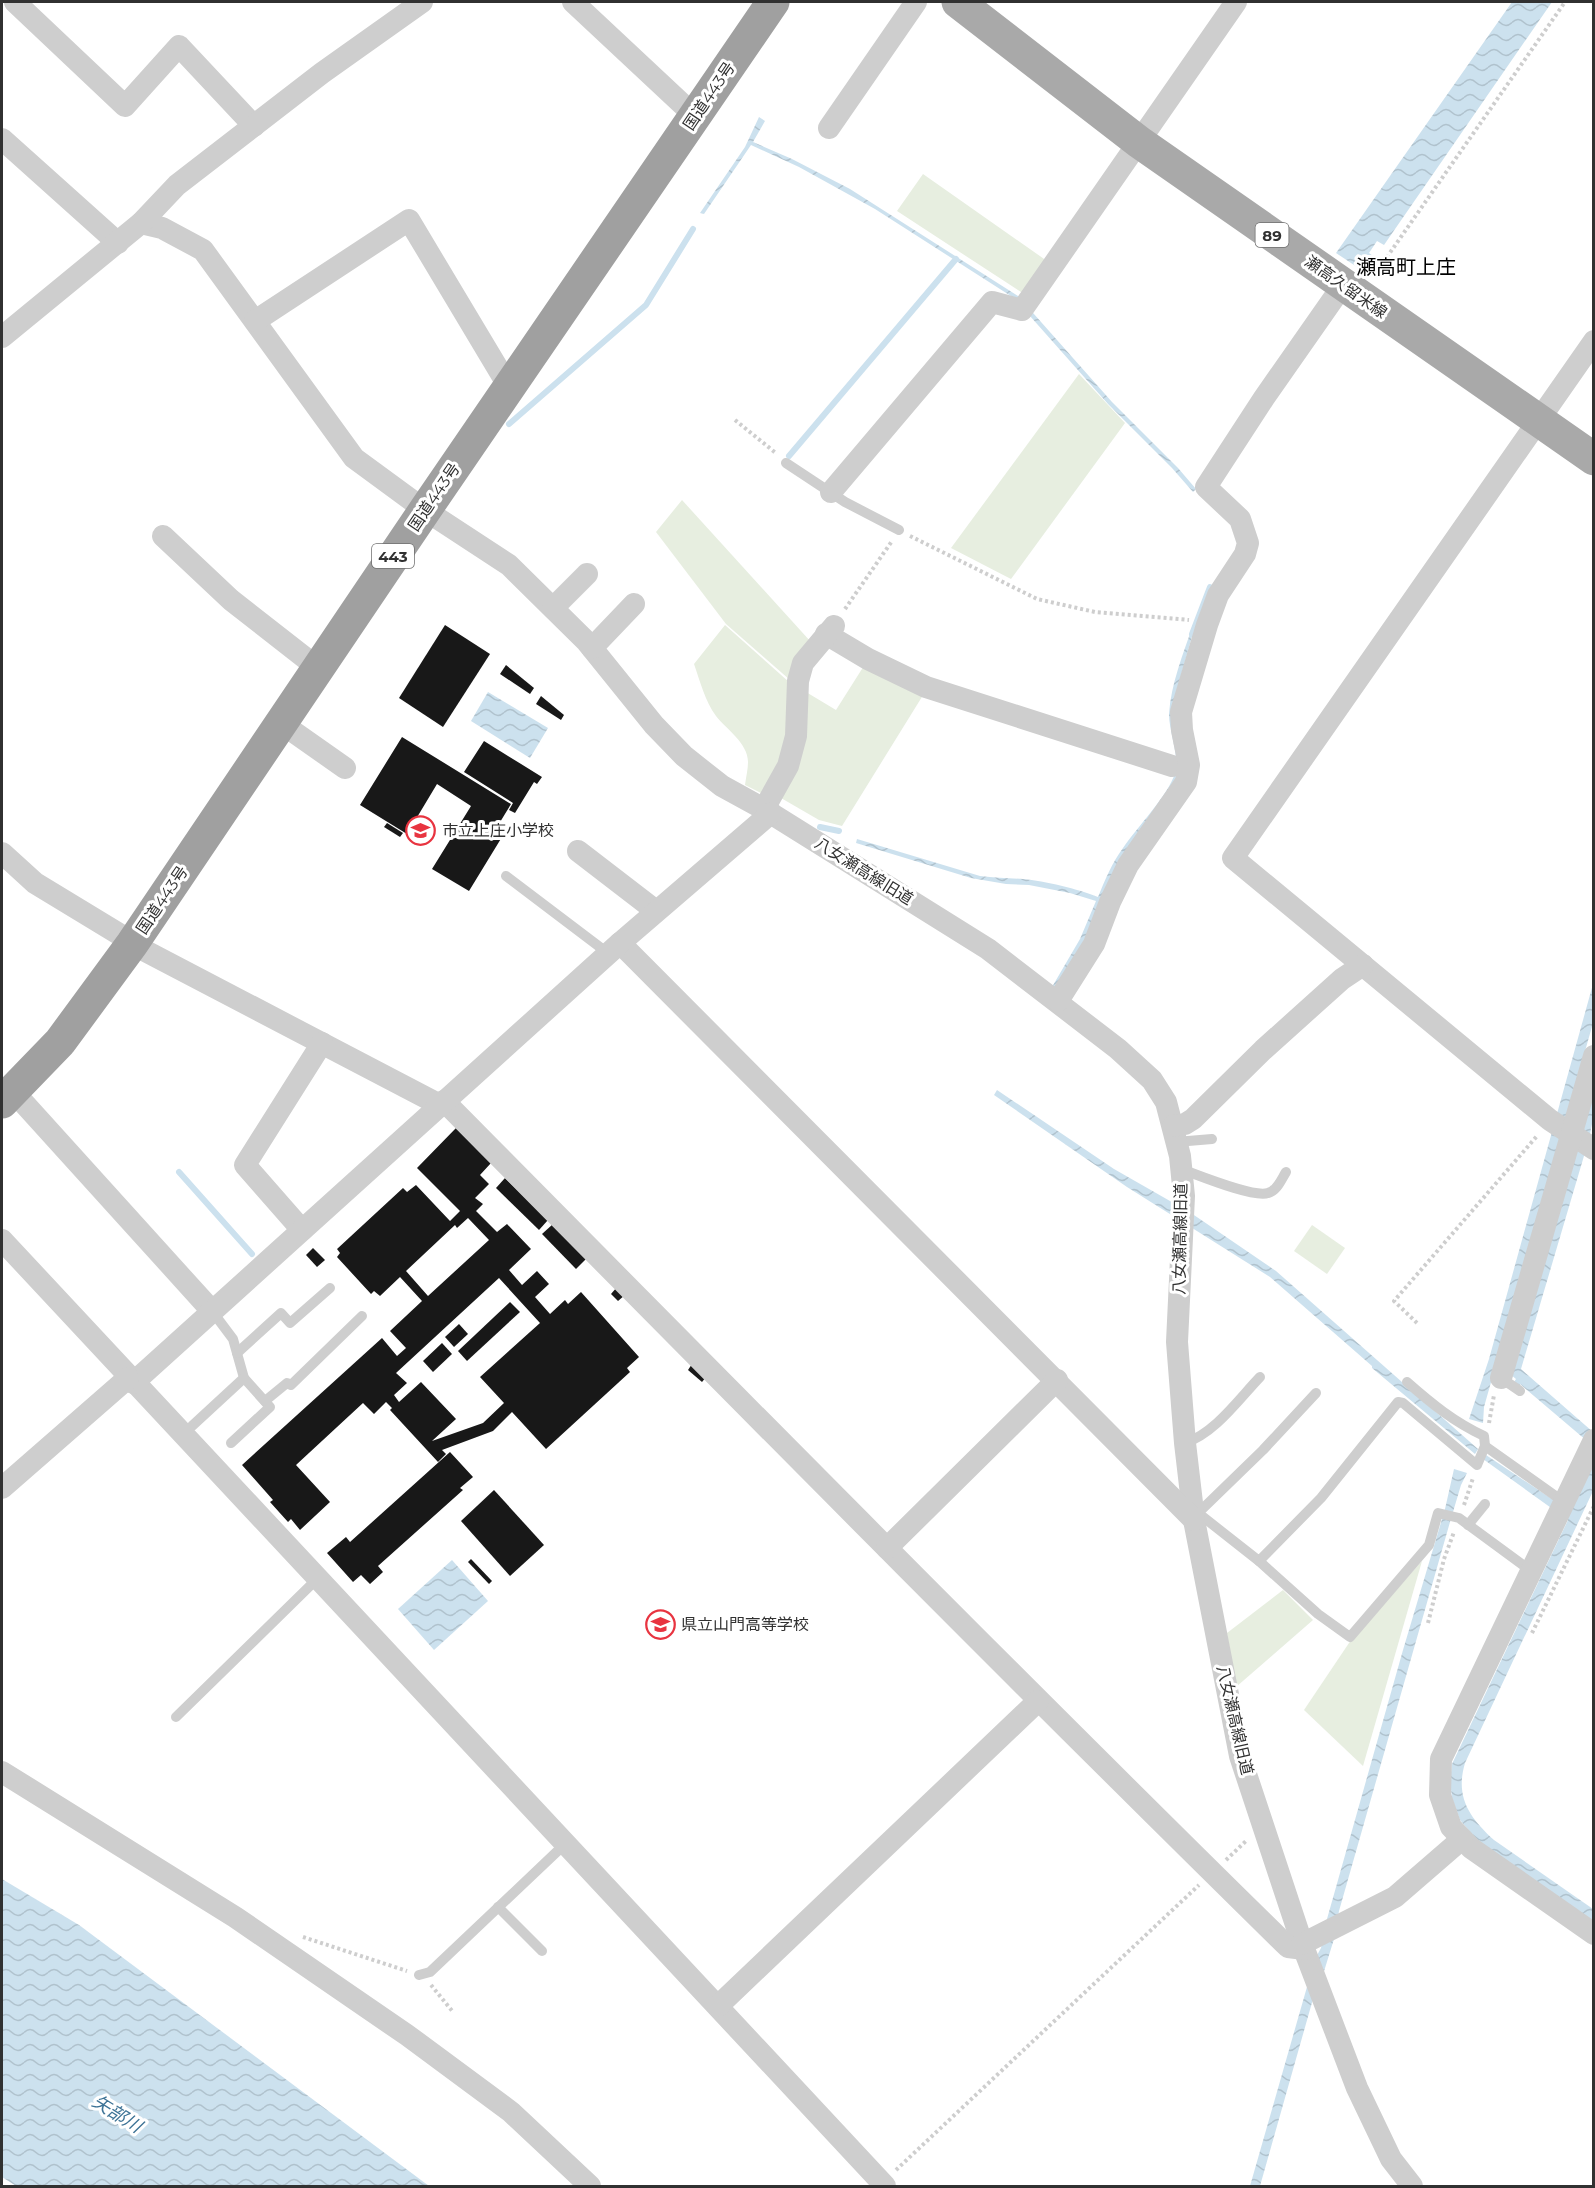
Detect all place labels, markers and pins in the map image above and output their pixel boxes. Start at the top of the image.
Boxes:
school or university icon: 市立上庄小学校 [405,814,437,846]
place label: 市立上庄小学校 [442,821,554,840]
school or university icon: 県立山門高等学校 [644,1608,676,1640]
place label: 県立山門高等学校 [681,1615,809,1634]

